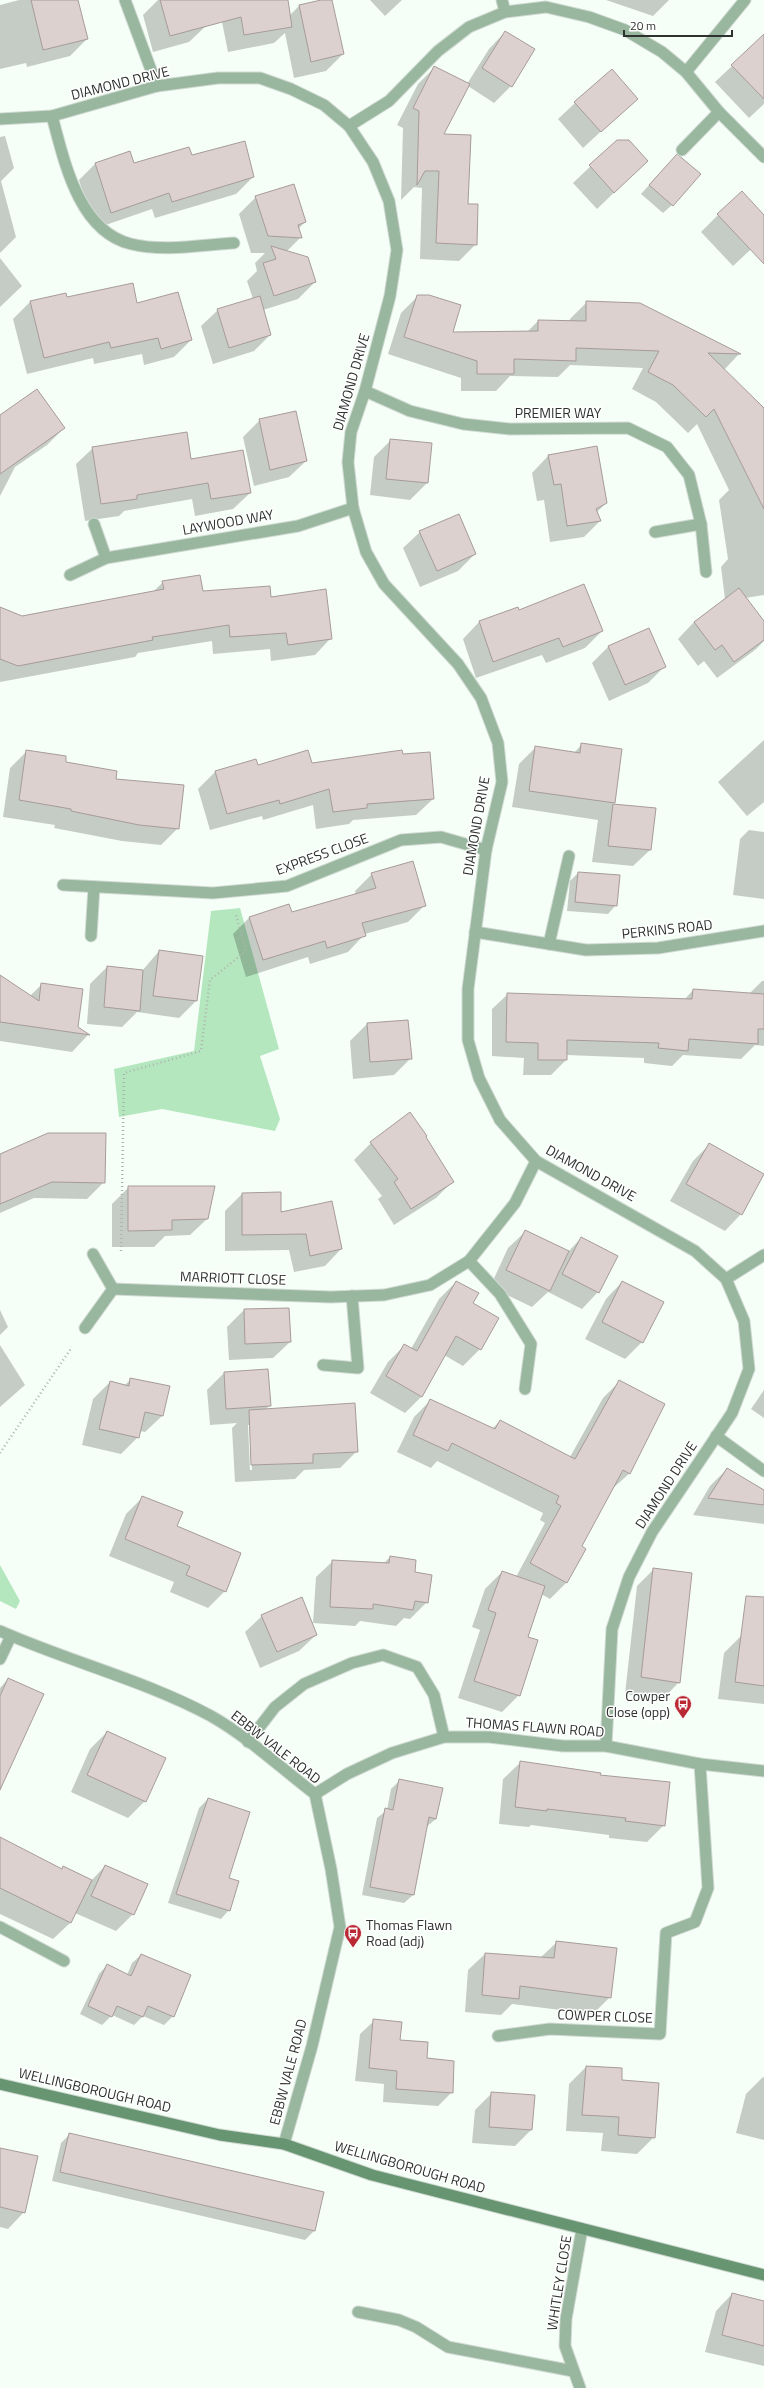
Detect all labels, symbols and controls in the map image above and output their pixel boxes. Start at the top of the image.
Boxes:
scale bar [624,12,732,38]
text: 20 m [630,16,656,35]
street label: DIAMOND DRIVE [69,60,171,105]
street label: DIAMOND DRIVE [327,330,375,433]
street label: PREMIER WAY [515,402,602,423]
street label: LAYWOOD WAY [181,503,276,540]
street label: DIAMOND DRIVE [456,774,495,877]
street label: EXPRESS CLOSE [273,827,371,880]
street label: PERKINS ROAD [620,913,713,944]
street label: DIAMOND DRIVE [542,1139,640,1206]
street label: MARRIOTT CLOSE [180,1265,287,1290]
street label: DIAMOND DRIVE [629,1437,702,1533]
place label: Cowper Close (opp) [606,1685,670,1722]
bus stop icon: Cowper Close (opp) [673,1694,693,1719]
street label: EBBW VALE ROAD [227,1705,326,1788]
street label: THOMAS FLAWN ROAD [465,1711,605,1742]
place label: Thomas Flawn Road (adj) [366,1914,452,1951]
bus stop icon: Thomas Flawn Road (adj) [343,1923,363,1948]
street label: COWPER CLOSE [557,2003,653,2028]
street label: EBBW VALE ROAD [263,2016,312,2127]
street label: WELLINGBOROUGH ROAD [17,2062,174,2117]
street label: WELLINGBOROUGH ROAD [332,2135,488,2198]
street label: WHITLEY CLOSE [541,2233,576,2332]

